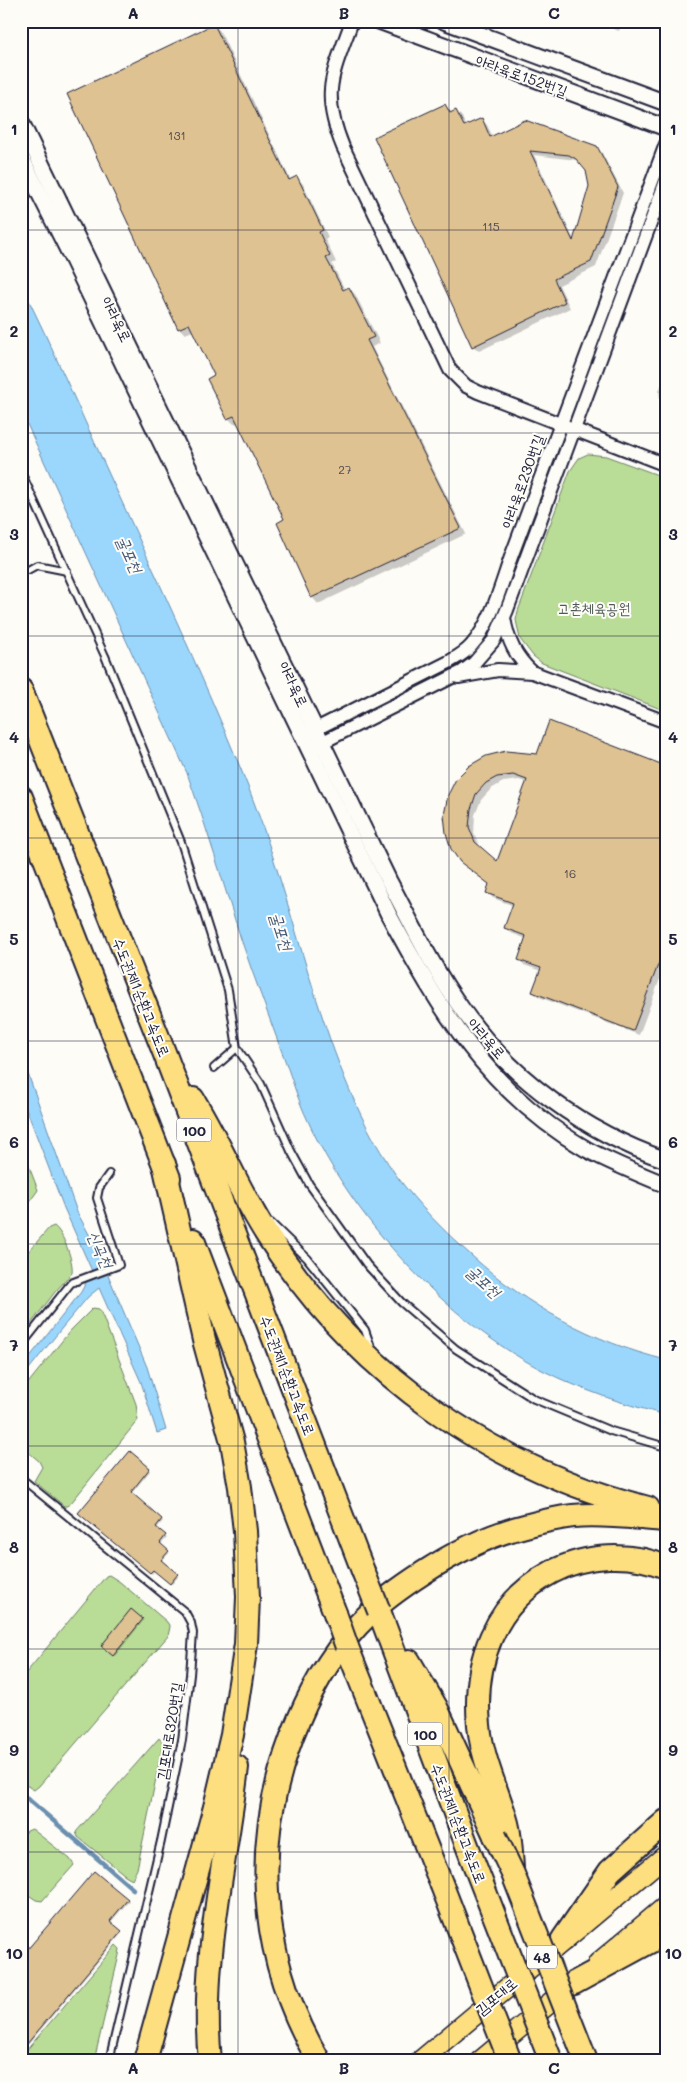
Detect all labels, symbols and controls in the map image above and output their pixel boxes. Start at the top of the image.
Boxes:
text: A [127,2,139,23]
text: B [339,2,349,23]
text: C [548,2,560,23]
street label: 아라육로152번길 [473,49,571,101]
text: 1 [10,118,18,139]
text: 1 [669,118,677,139]
house number: 131 [168,127,186,143]
house number: 115 [482,218,500,234]
street label: 아라육로 [97,293,137,345]
text: 2 [10,320,19,341]
text: 2 [669,320,678,341]
street label: 아라육로230번길 [496,431,548,531]
house number: 27 [338,461,352,477]
text: 3 [9,523,19,544]
text: 3 [668,523,678,544]
water label: 굴포천 [112,532,149,578]
park label: 고촌체육공원 [558,598,630,618]
street label: 아라육로 [275,658,313,710]
text: 4 [9,726,19,747]
text: 4 [668,726,678,747]
house number: 16 [564,865,576,881]
water label: 굴포천 [266,909,299,955]
text: 5 [9,928,19,949]
text: 5 [668,928,678,949]
street label: 수도권제1순환고속도로 [109,934,175,1060]
street label: 아라육로 [464,1013,510,1063]
road number: 100 [176,1118,212,1142]
text: 6 [9,1131,19,1152]
text: 6 [668,1131,678,1152]
water label: 신곡천 [84,1227,119,1273]
water label: 굴포천 [463,1260,507,1303]
street label: 수도권제1순환고속도로 [256,1312,320,1438]
text: 7 [10,1334,19,1355]
text: 7 [669,1334,678,1355]
text: 8 [9,1536,19,1557]
text: 8 [668,1536,678,1557]
street label: 김포대로320번길 [151,1681,187,1781]
road number: 100 [408,1722,442,1746]
text: 9 [9,1739,19,1760]
text: 9 [668,1739,678,1760]
street label: 수도권제1순환고속도로 [427,1760,491,1886]
text: 10 [5,1942,23,1963]
text: 10 [664,1942,682,1963]
road number: 48 [527,1945,557,1968]
street label: 김포대로 [471,1973,521,2019]
text: A [127,2057,139,2078]
text: B [339,2057,349,2078]
text: C [548,2057,560,2078]

